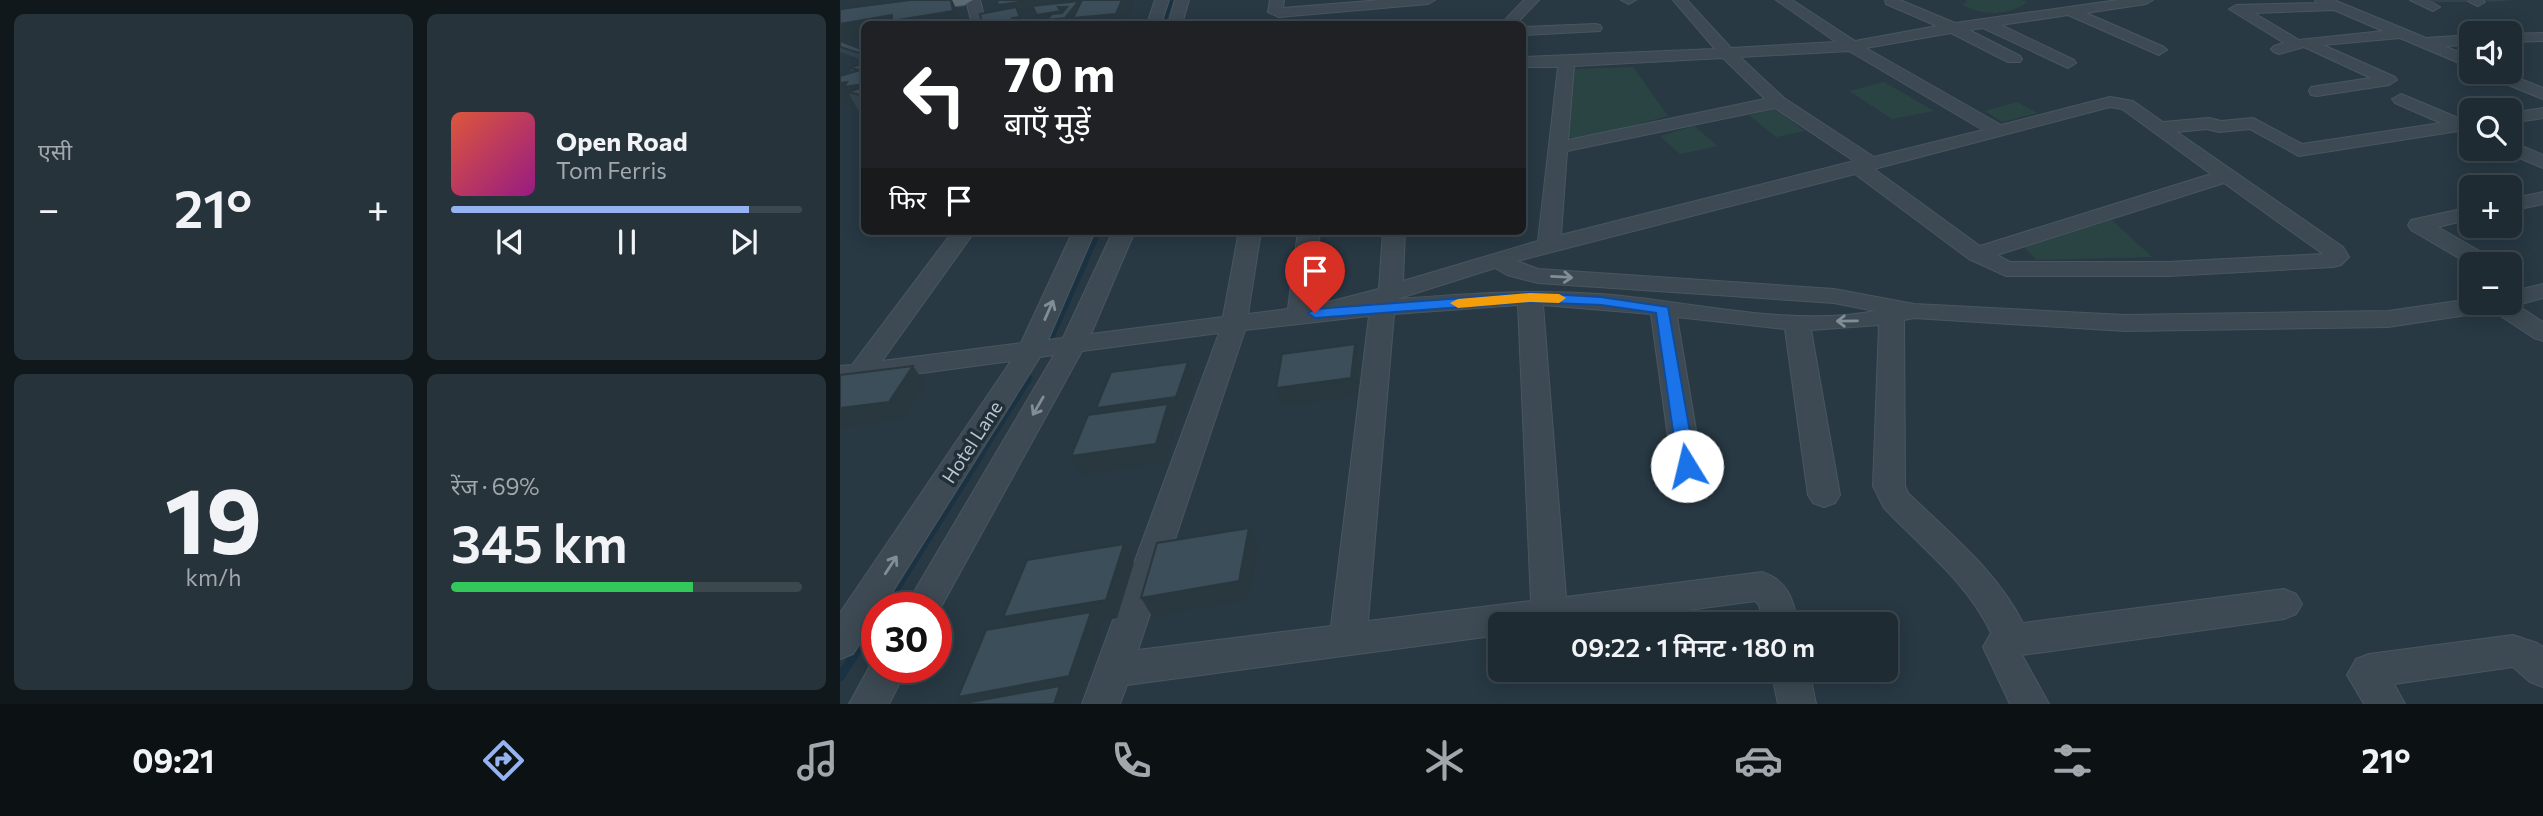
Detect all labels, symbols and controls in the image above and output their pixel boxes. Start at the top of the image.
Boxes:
map controls [2459,21,2522,315]
button: sound [2459,21,2522,84]
text: 70 m [1004,42,1115,102]
icon: left [889,49,980,140]
button: search [2459,98,2522,161]
text: बाएँ मुड़ें [1004,102,1091,142]
text: Open Road [556,125,688,156]
text: एसी [38,137,72,165]
text: Tom Ferris [556,156,667,184]
text: 21° [174,175,252,239]
button: + [2459,175,2522,238]
icon: arrive [940,182,978,220]
text: फिर [889,183,926,214]
text: − [38,184,60,231]
text: + [367,184,389,231]
icon: previous [491,223,529,261]
icon: pause [608,223,646,261]
icon: next [725,223,763,261]
pin [1285,241,1345,313]
icon: arrive [1296,252,1334,290]
button: − [2459,252,2522,315]
one-way arrow [1550,271,1573,284]
one-way arrow [1043,300,1056,321]
one-way arrow [1836,315,1859,328]
one-way arrow [1031,395,1045,415]
street label: Hotel Lane [937,396,1007,487]
position arrow [1650,429,1724,503]
text: 19 [165,461,262,573]
text: रेंज · 69% [451,472,540,500]
text: 345 km [451,510,628,574]
one-way arrow [884,556,898,575]
text: km/h [186,563,241,591]
speed limit sign: 30 [861,592,952,683]
text: 09:22 · 1 मिनट · 180 m [1571,631,1815,662]
icon: directions [479,736,528,785]
icon: music [793,736,842,785]
icon: phone [1107,736,1156,785]
icon: climate [1420,736,1469,785]
icon: car [1734,736,1783,785]
icon: filters [2048,736,2097,785]
text: 09:21 [132,740,215,780]
text: 21° [2362,740,2411,780]

